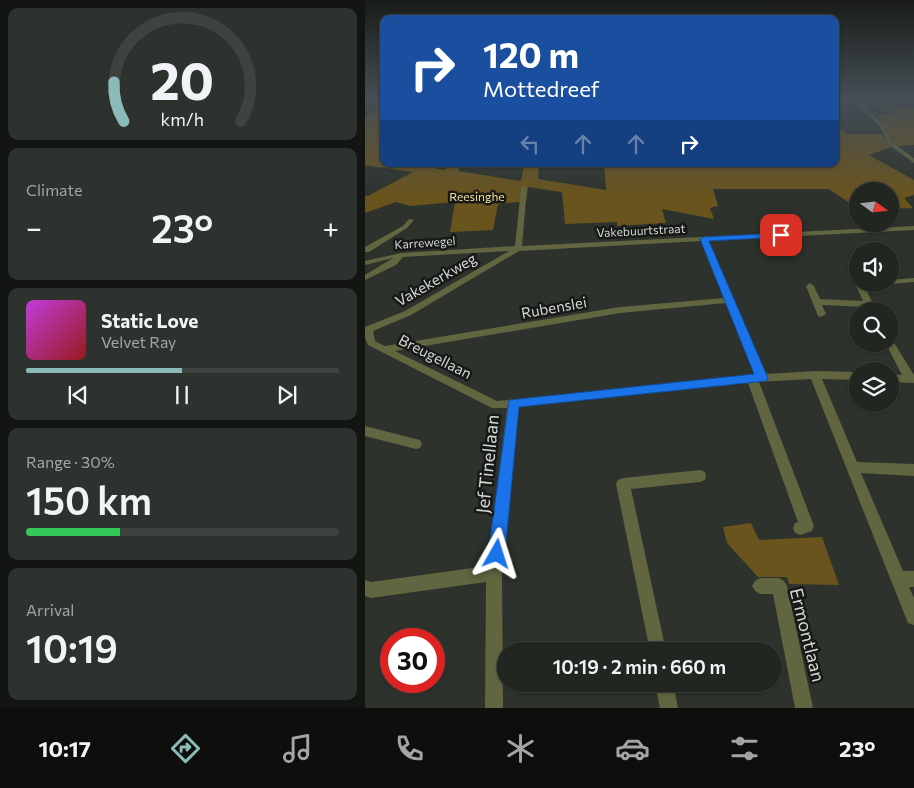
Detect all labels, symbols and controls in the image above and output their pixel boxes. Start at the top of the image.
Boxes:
text: 120 m [483,32,579,75]
icon: right [400,35,465,100]
text: 20 [151,47,214,111]
text: Mottedreef [483,75,599,102]
text: km/h [161,108,204,130]
icon: left [516,130,544,158]
icon: ahead [569,130,597,158]
icon: ahead [622,130,650,158]
icon: right [675,130,703,158]
text: Climate [26,180,82,199]
north arrow [849,182,899,232]
map controls [849,182,899,412]
park label: Reesinghe [449,189,505,203]
text: 23° [151,204,213,251]
text: − [26,210,42,244]
text: + [323,210,339,244]
pin [760,214,802,256]
street label: Vakebuurtstraat [596,221,686,239]
icon: arrive [767,221,795,249]
street label: Karrewegel [394,233,456,251]
button: sound [849,242,899,292]
street label: Vakekerkweg [392,249,479,310]
street label: Rubenslei [520,292,588,322]
button: search [849,302,899,352]
text: Static Love [101,309,198,332]
street label: Breugellaan [396,330,475,382]
text: Velvet Ray [101,332,176,351]
button: layers [849,362,899,412]
icon: previous [64,381,92,409]
icon: pause [168,381,196,409]
icon: next [273,381,301,409]
street label: Jef Tinellaan [471,413,503,514]
text: Range · 30% [26,452,115,471]
text: 150 km [26,476,152,523]
position arrow [470,527,522,579]
street label: Ermontlaan [786,586,830,684]
text: Arrival [26,600,74,619]
text: 10:19 [26,624,118,671]
speed limit sign: 30 [380,628,445,693]
text: 10:19 · 2 min · 660 m [553,655,726,678]
icon: directions [168,731,203,766]
icon: music [280,731,315,766]
icon: phone [392,731,427,766]
icon: climate [503,731,538,766]
icon: car [615,731,650,766]
icon: filters [727,731,762,766]
text: 10:17 [38,735,91,762]
text: 23° [839,735,875,762]

